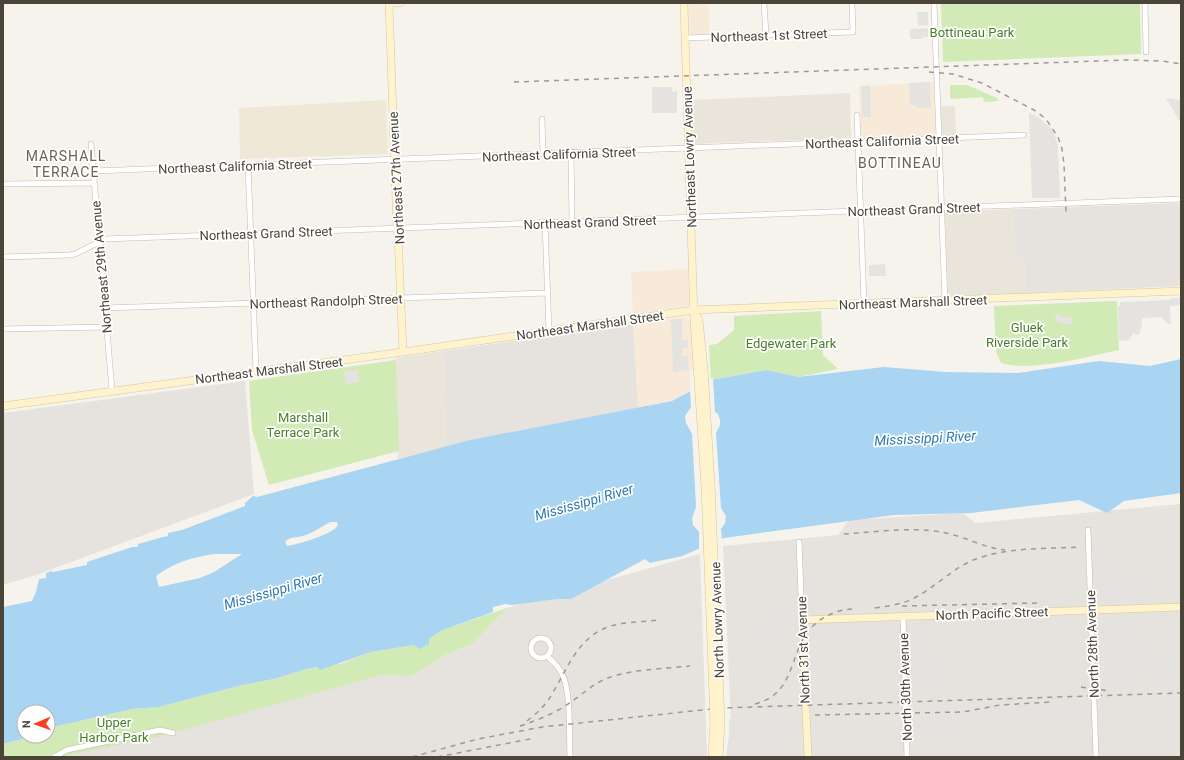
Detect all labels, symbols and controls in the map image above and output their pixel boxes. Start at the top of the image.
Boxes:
park label: Bottineau Park [930,25,1015,40]
street label: Northeast 1st Street [710,26,828,45]
street label: Northeast Lowry Avenue [680,86,699,228]
street label: Northeast 27th Avenue [386,111,407,245]
street label: Northeast California Street [805,131,959,152]
street label: Northeast California Street [482,144,636,165]
district label: MARSHALL TERRACE [26,148,106,180]
district label: BOTTINEAU [858,155,942,171]
street label: Northeast California Street [158,156,312,177]
street label: Northeast 29th Avenue [88,200,115,334]
street label: Northeast Grand Street [847,200,981,219]
street label: Northeast Grand Street [523,213,657,232]
street label: Northeast Grand Street [199,224,333,243]
street label: Northeast Randolph Street [249,291,403,312]
street label: Northeast Marshall Street [839,292,988,313]
street label: Northeast Marshall Street [515,308,665,343]
park label: Gluek Riverside Park [986,320,1069,350]
park label: Edgewater Park [746,336,837,351]
street label: Northeast Marshall Street [194,354,344,387]
park label: Marshall Terrace Park [267,410,340,440]
water label: Mississippi River [874,427,977,449]
water label: Mississippi River [533,480,635,524]
street label: North Lowry Avenue [708,561,727,679]
water label: Mississippi River [222,569,324,613]
street label: North 28th Avenue [1083,590,1102,698]
street label: North 31st Avenue [794,596,813,704]
street label: North Pacific Street [935,604,1049,623]
street label: North 30th Avenue [896,633,915,741]
north arrow [16,704,56,744]
park label: Upper Harbor Park [79,715,149,745]
text: N [20,720,33,728]

